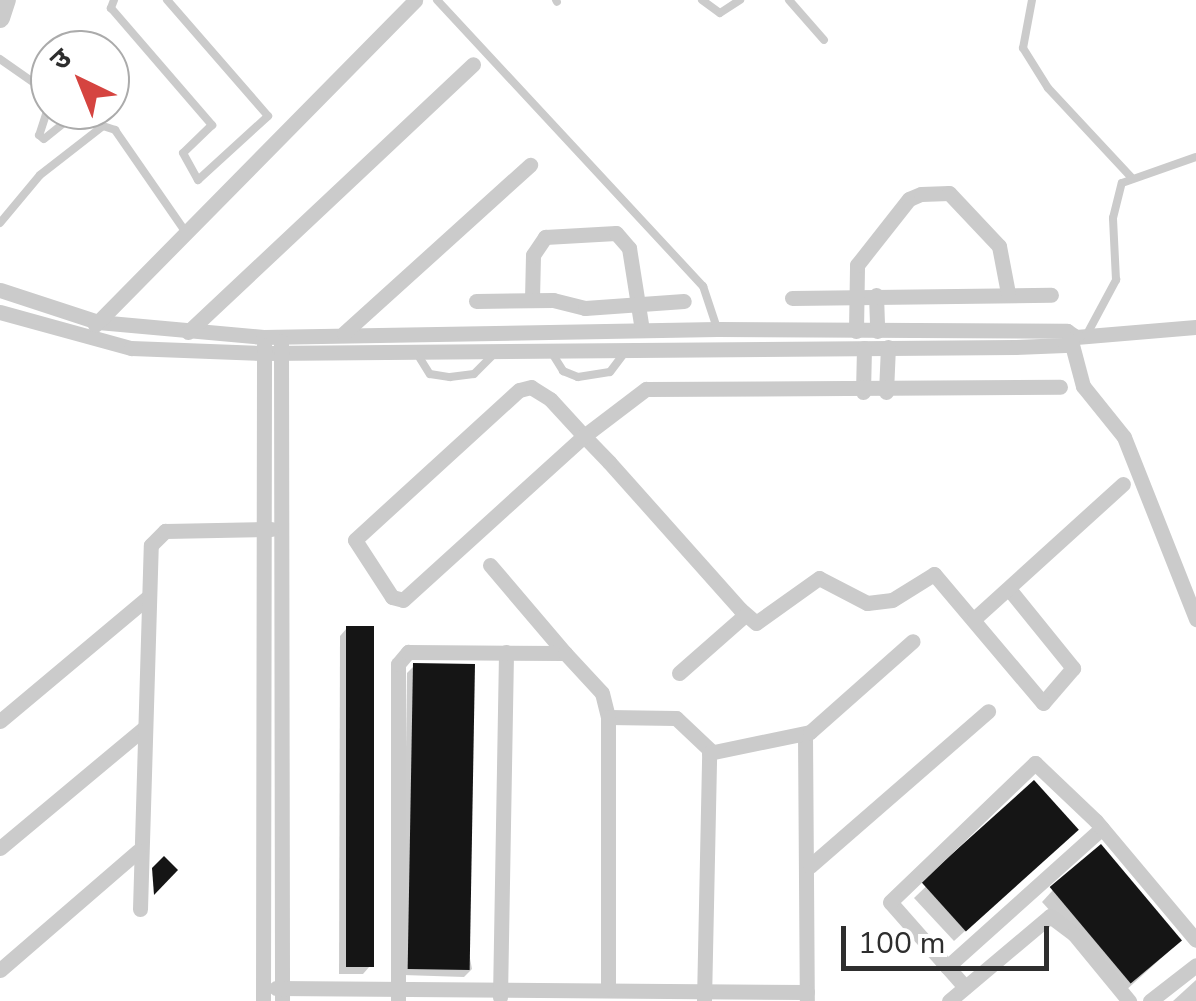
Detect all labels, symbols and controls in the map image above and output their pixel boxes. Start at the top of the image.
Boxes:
north arrow [30,30,130,130]
text: उ [42,40,80,79]
scale bar [846,906,1054,968]
text: 100 m [858,923,945,964]

